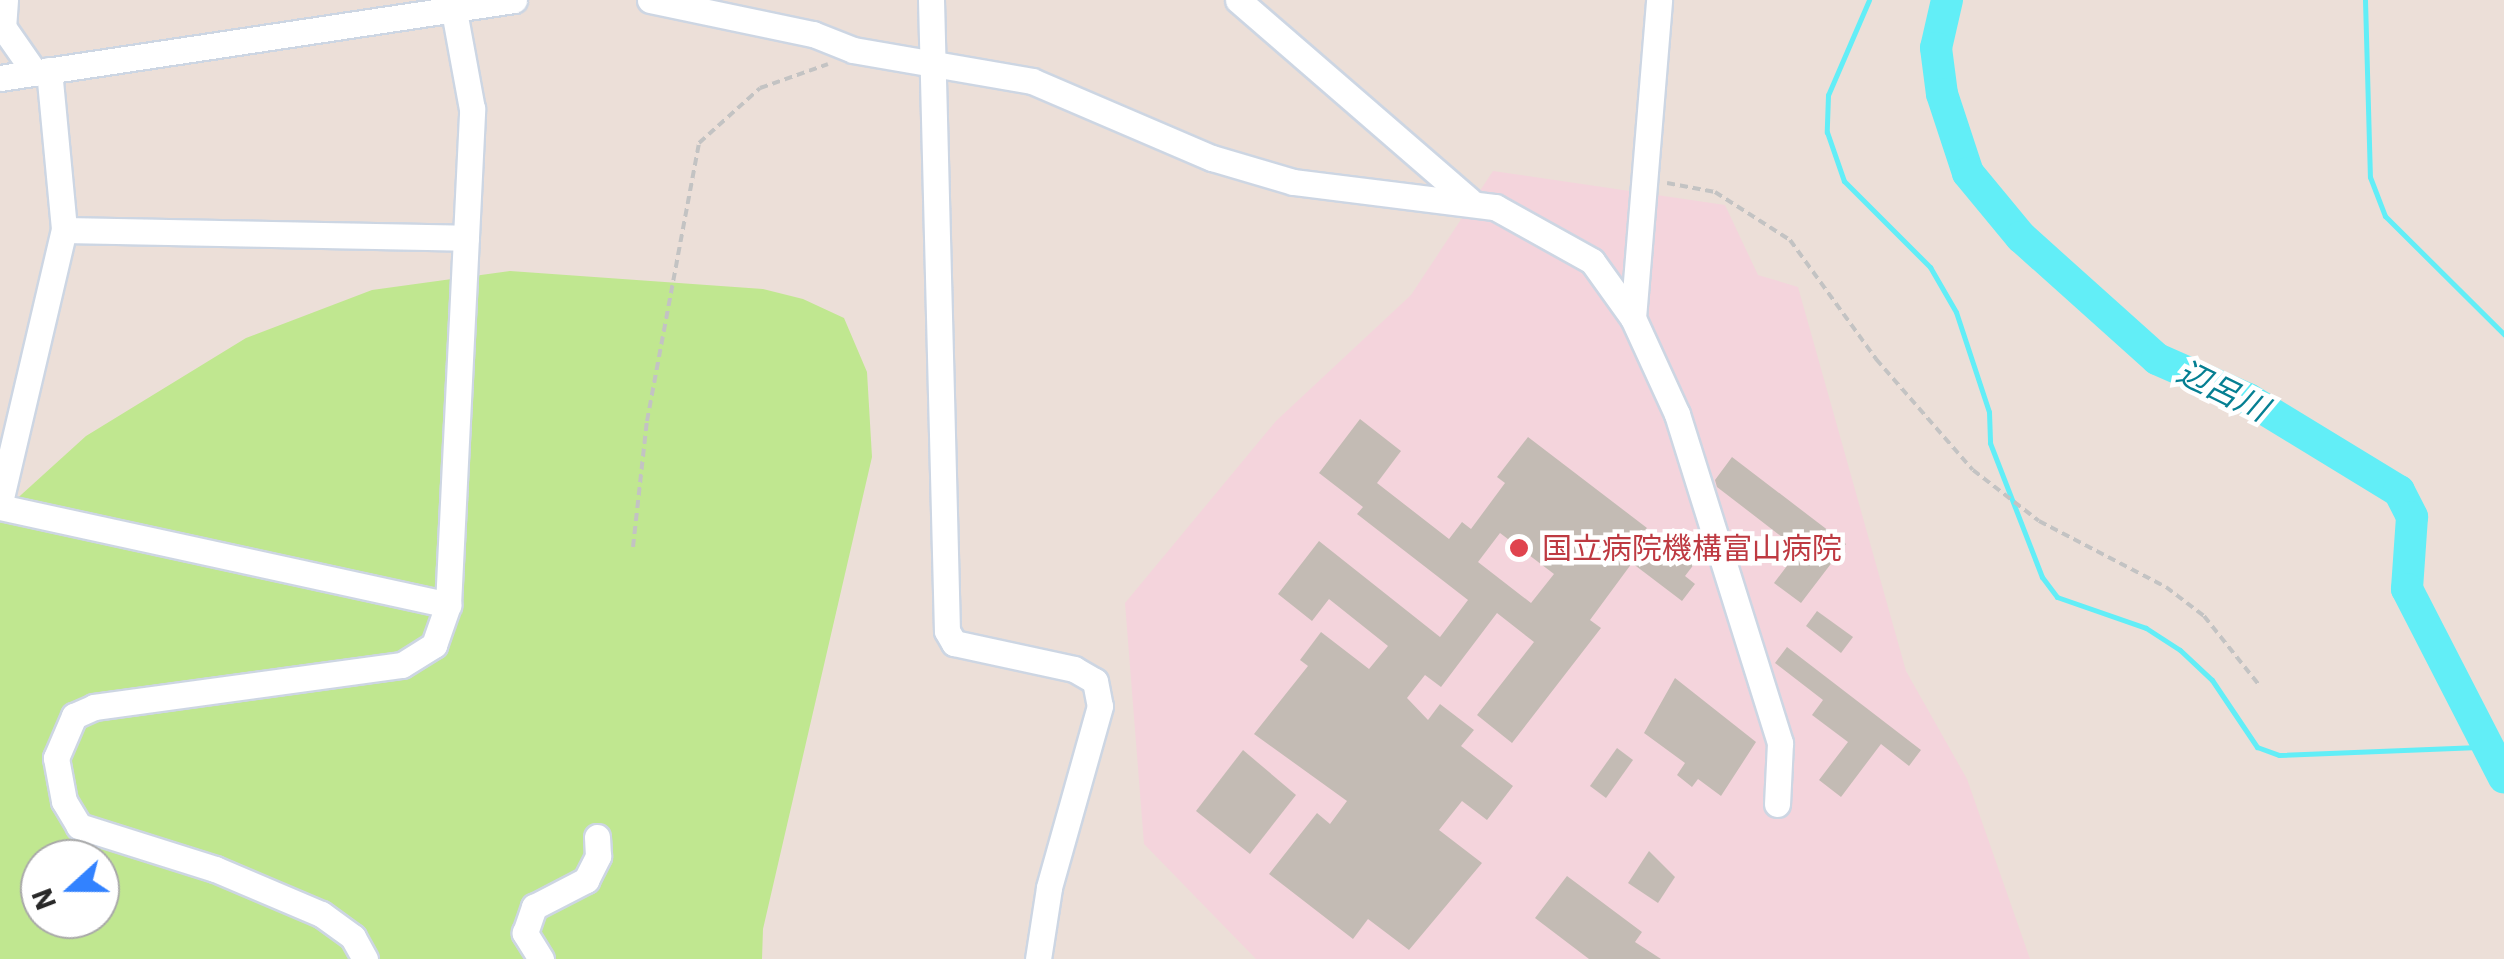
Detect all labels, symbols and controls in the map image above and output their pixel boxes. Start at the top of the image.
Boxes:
water label: 辺呂川 [2171,352,2275,428]
place label: 国立病院機構富山病院 [1542,530,1842,566]
marker: 国立病院機構富山病院 [1506,535,1532,561]
north arrow [20,839,120,939]
text: N [22,883,64,915]

